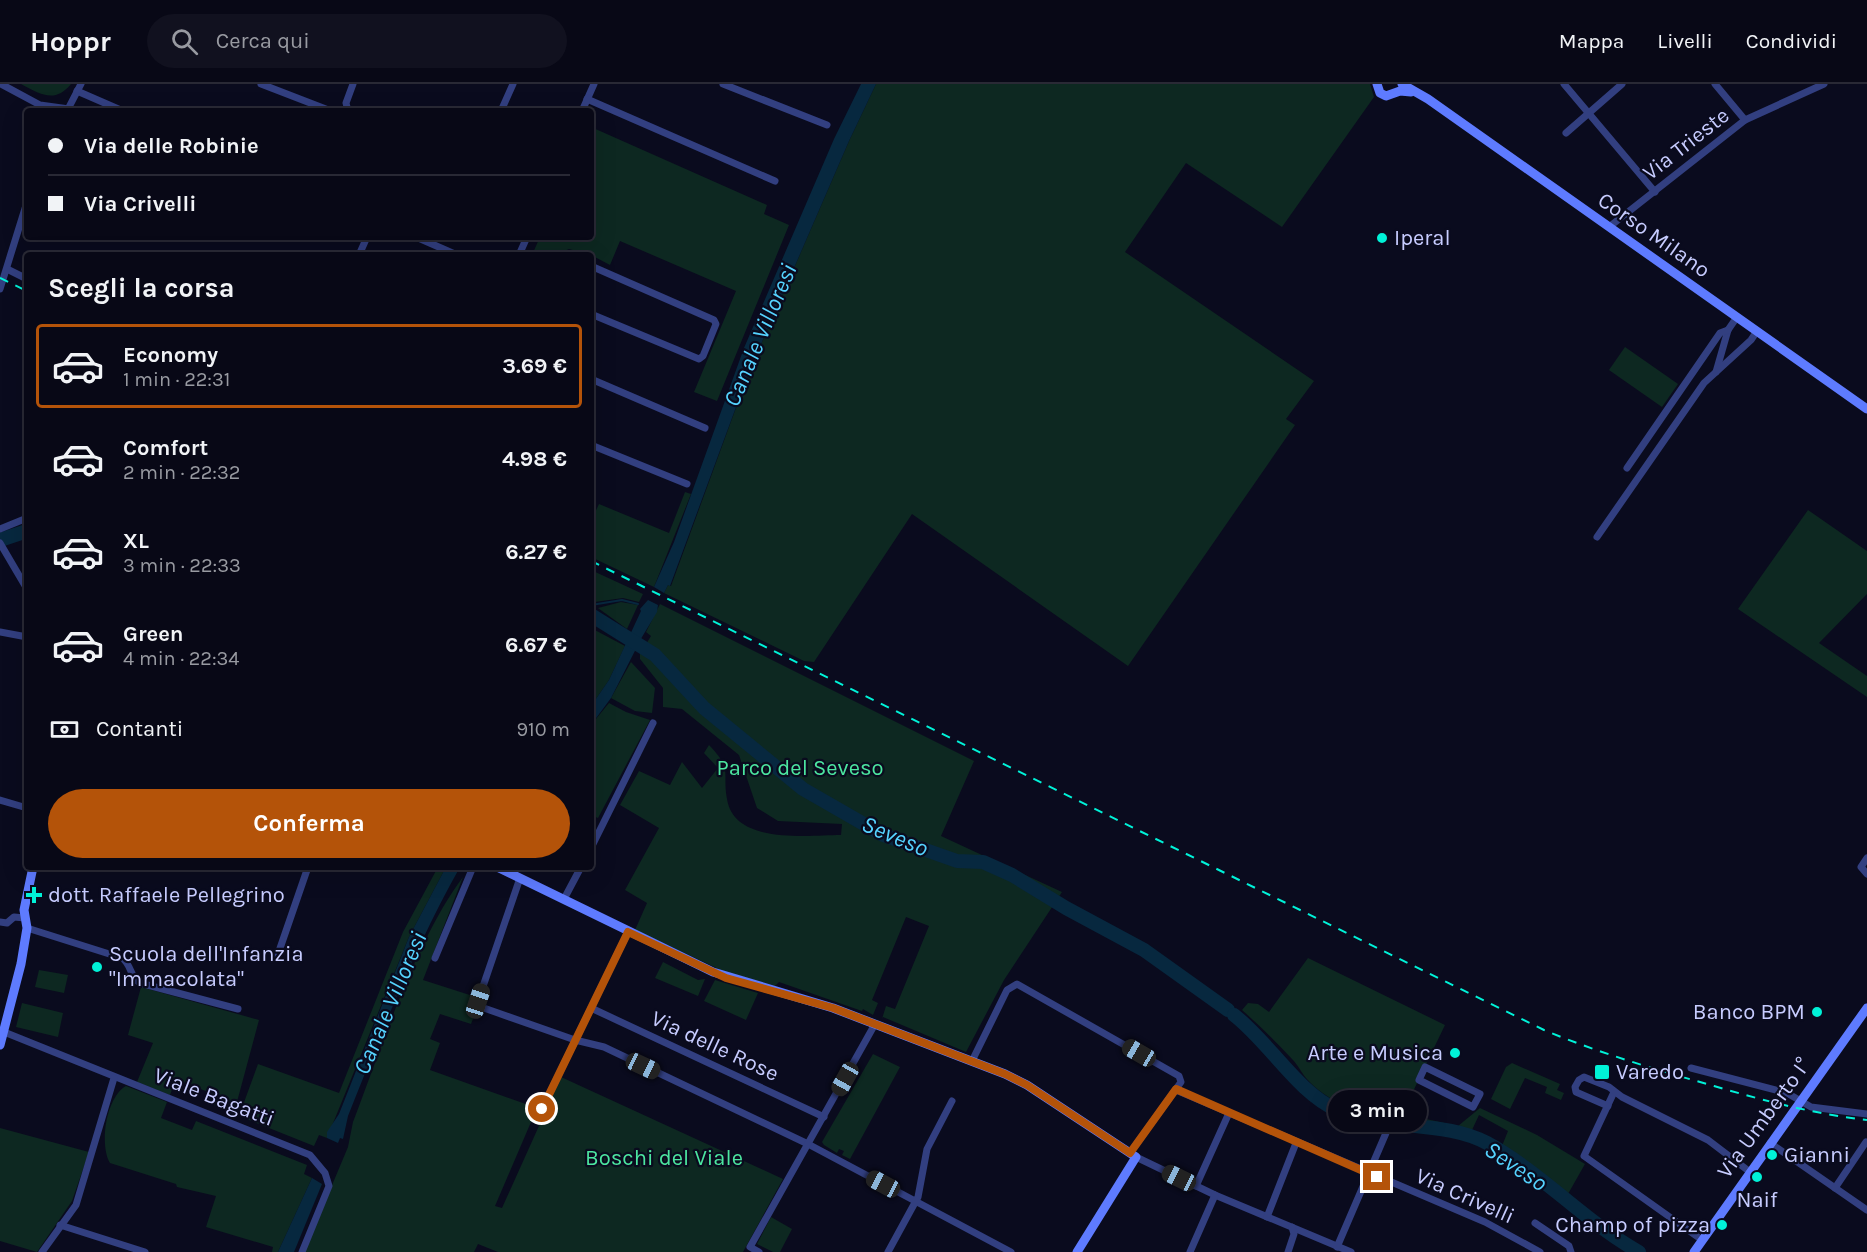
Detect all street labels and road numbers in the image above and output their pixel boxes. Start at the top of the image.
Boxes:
street label: Via Trieste [1638,102,1734,186]
street label: Corso Milano [1593,187,1715,283]
street label: Via delle Rose [647,1005,783,1087]
street label: Via Umberto I° [1712,1053,1816,1183]
street label: Viale Bagatti [150,1062,278,1132]
street label: Via Crivelli [1412,1163,1518,1229]

